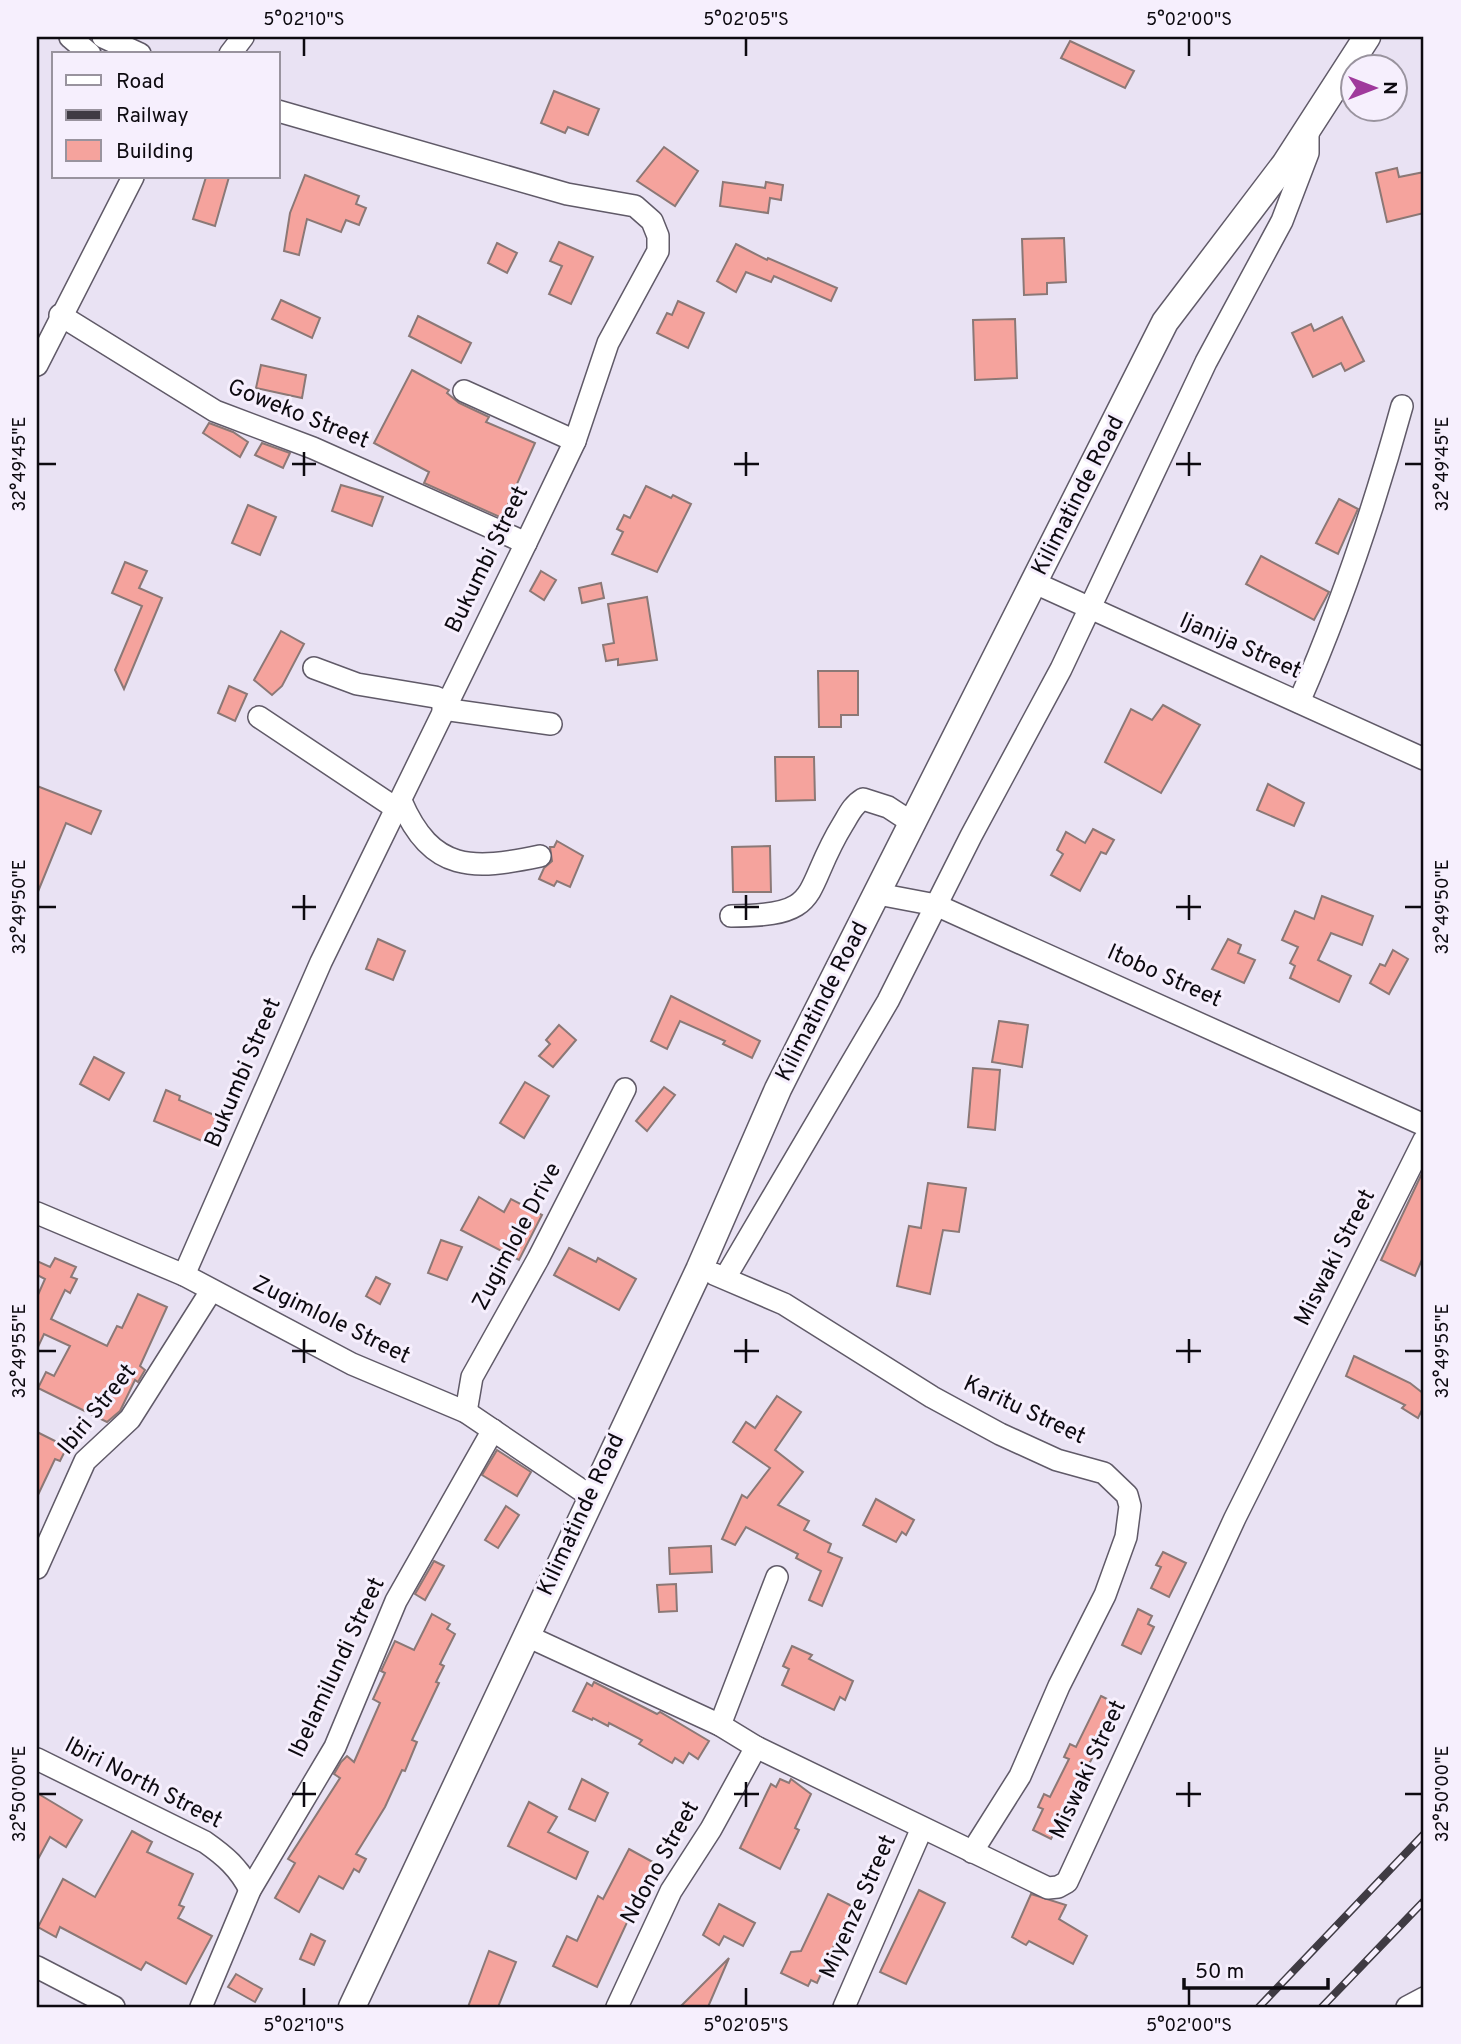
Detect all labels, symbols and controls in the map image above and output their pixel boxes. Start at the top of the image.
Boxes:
text: 5°02'10"S [263,9,345,32]
text: 5°02'05"S [703,9,789,32]
text: 5°02'00"S [1146,9,1232,32]
legend [52,52,280,178]
north arrow [1338,52,1408,122]
text: Road [116,69,165,96]
text: N [1377,81,1401,95]
text: Railway [116,103,189,130]
text: Building [116,139,194,166]
street label: Goweko Street [223,373,373,457]
street label: Kilimatinde Road [1026,411,1132,581]
text: 32°49'45"E [9,417,32,511]
text: 32°49'45"E [1432,417,1455,511]
street label: Bukumbi Street [440,482,536,638]
street label: Ijanija Street [1174,607,1306,687]
text: 32°49'50"E [9,859,32,955]
text: 32°49'50"E [1432,859,1455,955]
street label: Kilimatinde Road [770,917,876,1087]
street label: Itobo Street [1102,939,1226,1015]
street label: Bukumbi Street [199,994,289,1152]
street label: Zugimlole Drive [467,1158,569,1316]
street label: Miswaki Street [1289,1185,1383,1331]
street label: Zugimlole Street [247,1270,415,1372]
text: 32°49'55"E [9,1304,32,1398]
text: 32°49'55"E [1432,1304,1455,1398]
street label: Ibiri Street [53,1359,143,1461]
street label: Karitu Street [958,1370,1090,1452]
street label: Kilimatinde Road [532,1429,632,1601]
street label: Ibelamilundi Street [283,1573,393,1763]
street label: Miswaki Street [1044,1696,1134,1844]
street label: Ibiri North Street [59,1732,227,1836]
text: 32°50'00"E [9,1746,32,1842]
text: 32°50'00"E [1432,1746,1455,1842]
street label: Ndono Street [615,1796,707,1930]
street label: Miyenze Street [814,1831,904,1983]
scale bar [1184,1946,1328,1990]
text: 50 m [1195,1959,1244,1986]
text: 5°02'10"S [263,2015,345,2038]
text: 5°02'05"S [703,2015,789,2038]
text: 5°02'00"S [1146,2015,1232,2038]

